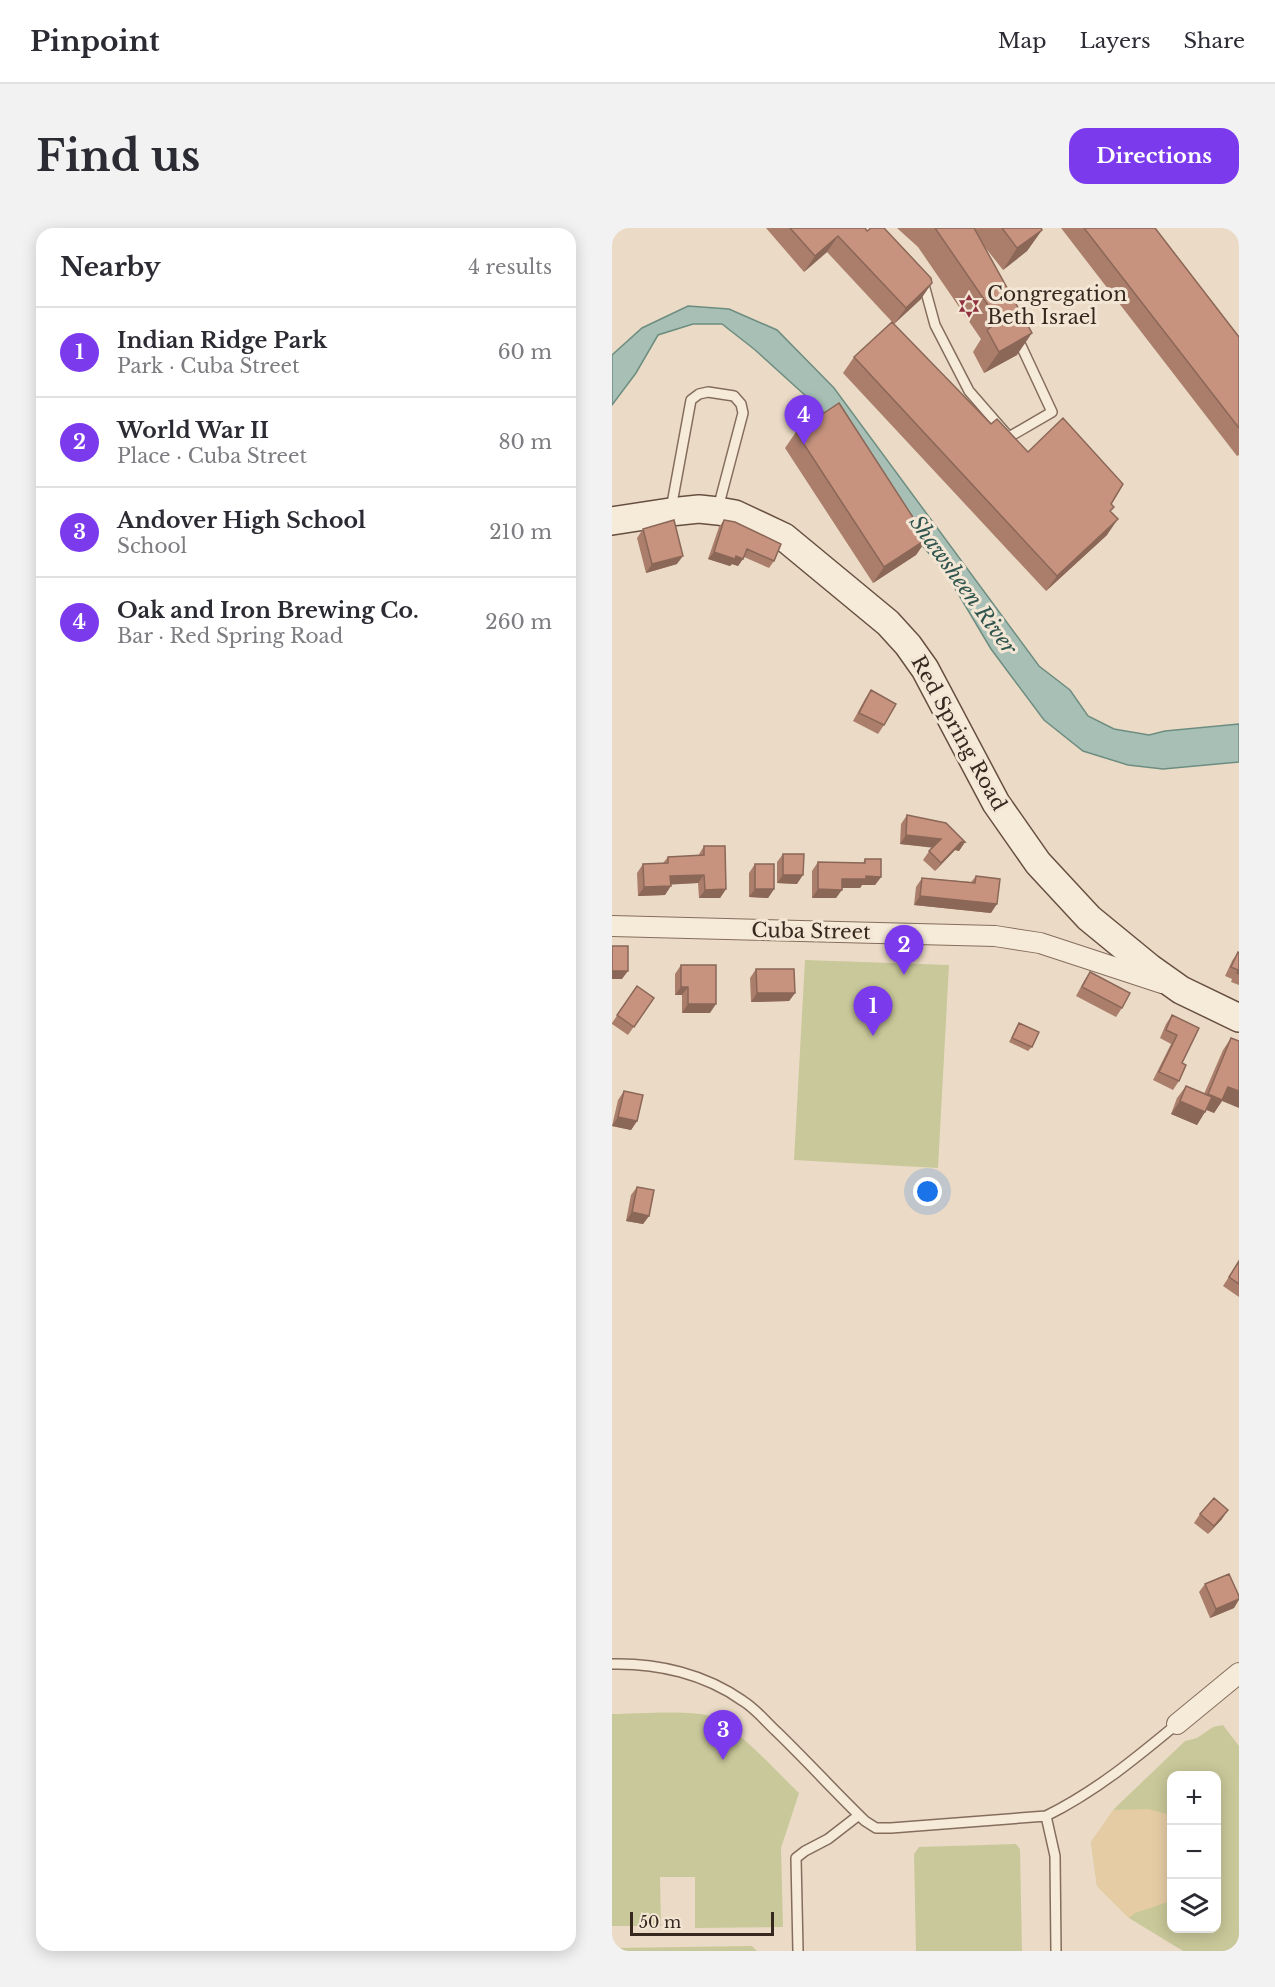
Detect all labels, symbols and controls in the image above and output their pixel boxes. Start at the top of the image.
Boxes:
text: Pinpoint [30,24,160,59]
text: Map [998,28,1047,54]
text: Layers [1080,28,1151,54]
text: Share [1184,28,1245,54]
button: Directions [1069,128,1239,184]
text: Find us [36,130,200,182]
text: Nearby [60,251,161,283]
text: 4 results [468,255,552,279]
place label: Congregation Beth Israel [987,282,1127,329]
synagogue icon: Congregation Beth Israel [956,293,982,319]
text: Indian Ridge Park [117,327,327,354]
text: 1 [75,340,84,364]
text: 60 m [498,340,552,364]
text: Park · Cuba Street [117,354,300,378]
pin: 4 [784,396,824,445]
text: World War II [117,417,269,444]
text: 2 [73,430,86,454]
text: 80 m [498,430,552,454]
text: Place · Cuba Street [117,444,307,468]
text: Andover High School [117,507,366,534]
water label: Shawsheen River [904,510,1023,661]
text: 3 [73,520,86,544]
text: 210 m [489,520,552,544]
text: School [117,534,187,558]
text: Oak and Iron Brewing Co. [117,597,419,624]
text: 4 [73,610,86,634]
text: 260 m [485,610,552,634]
text: Bar · Red Spring Road [117,624,343,648]
street label: Red Spring Road [906,651,1012,815]
street label: Cuba Street [751,918,871,944]
pin: 2 [884,926,924,975]
pin: 1 [854,986,892,1036]
your location [913,1177,942,1206]
pin: 3 [704,1710,742,1760]
map controls [1167,1771,1221,1933]
button: + [1167,1771,1221,1825]
button: − [1167,1825,1221,1879]
button: layers [1167,1879,1221,1933]
scale bar [630,1909,774,1936]
text: 50 m [639,1912,681,1932]

